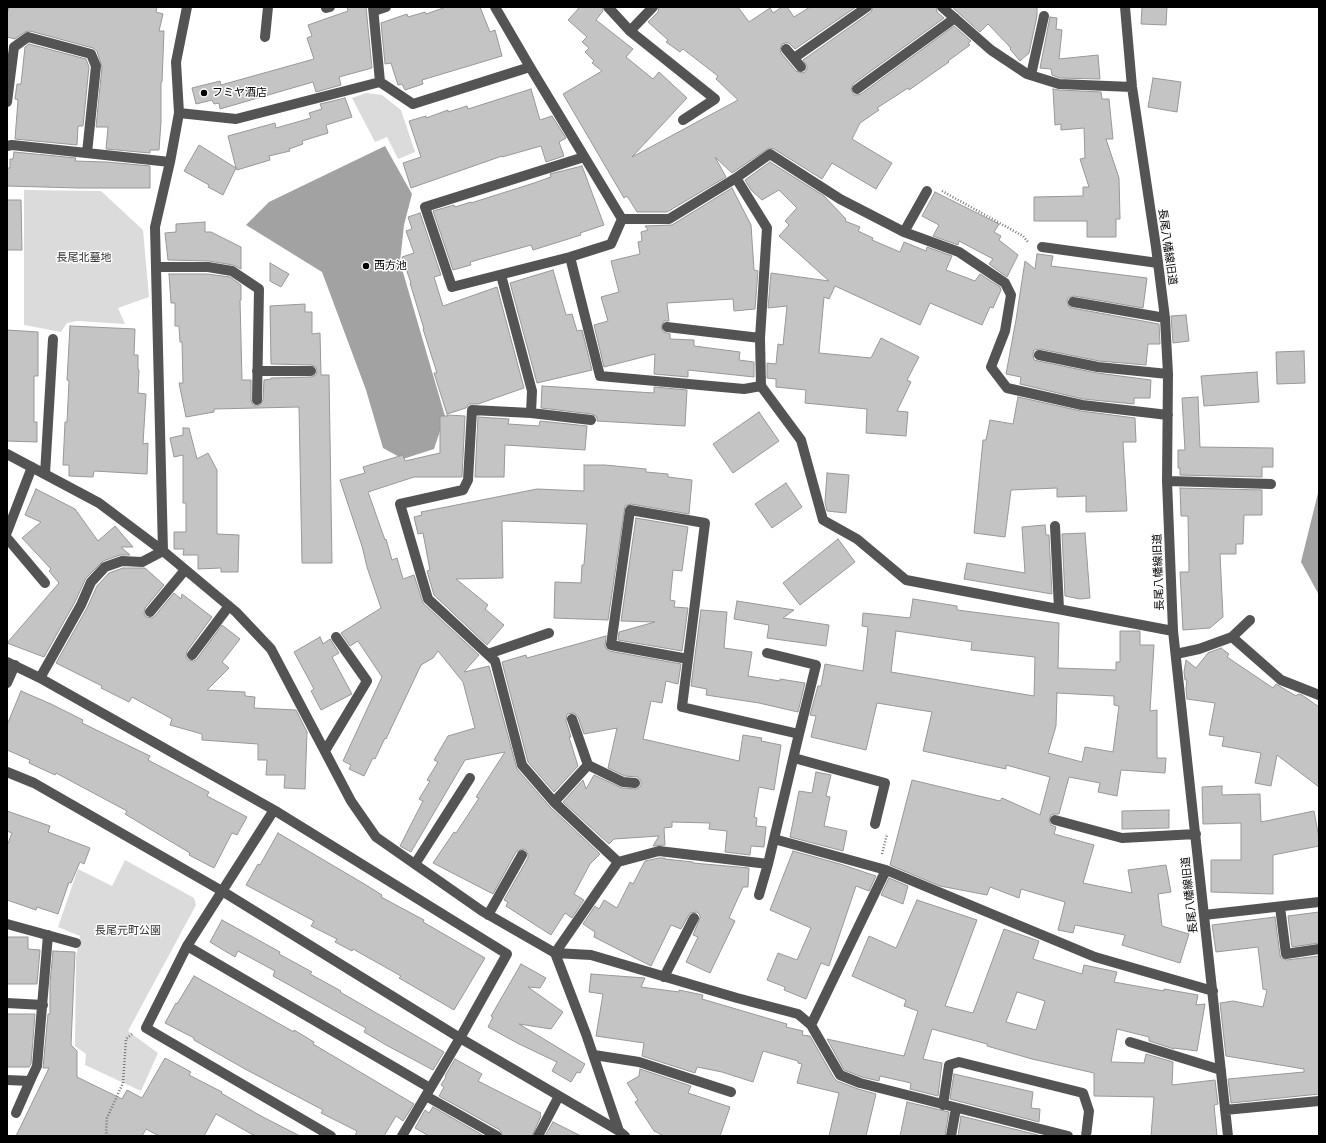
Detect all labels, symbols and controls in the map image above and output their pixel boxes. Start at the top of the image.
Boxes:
place label: フミヤ酒店 [212,86,267,100]
marker: フミヤ酒店 [199,88,209,98]
street label: 長尾八幡線旧道 [1155,208,1179,286]
park label: 長尾北墓地 [57,251,111,265]
place label: 西方池 [374,259,407,273]
marker: 西方池 [361,261,371,271]
street label: 長尾八幡線旧道 [1151,533,1167,611]
street label: 長尾八幡線旧道 [1179,856,1201,934]
park label: 長尾元町公園 [95,924,161,938]

